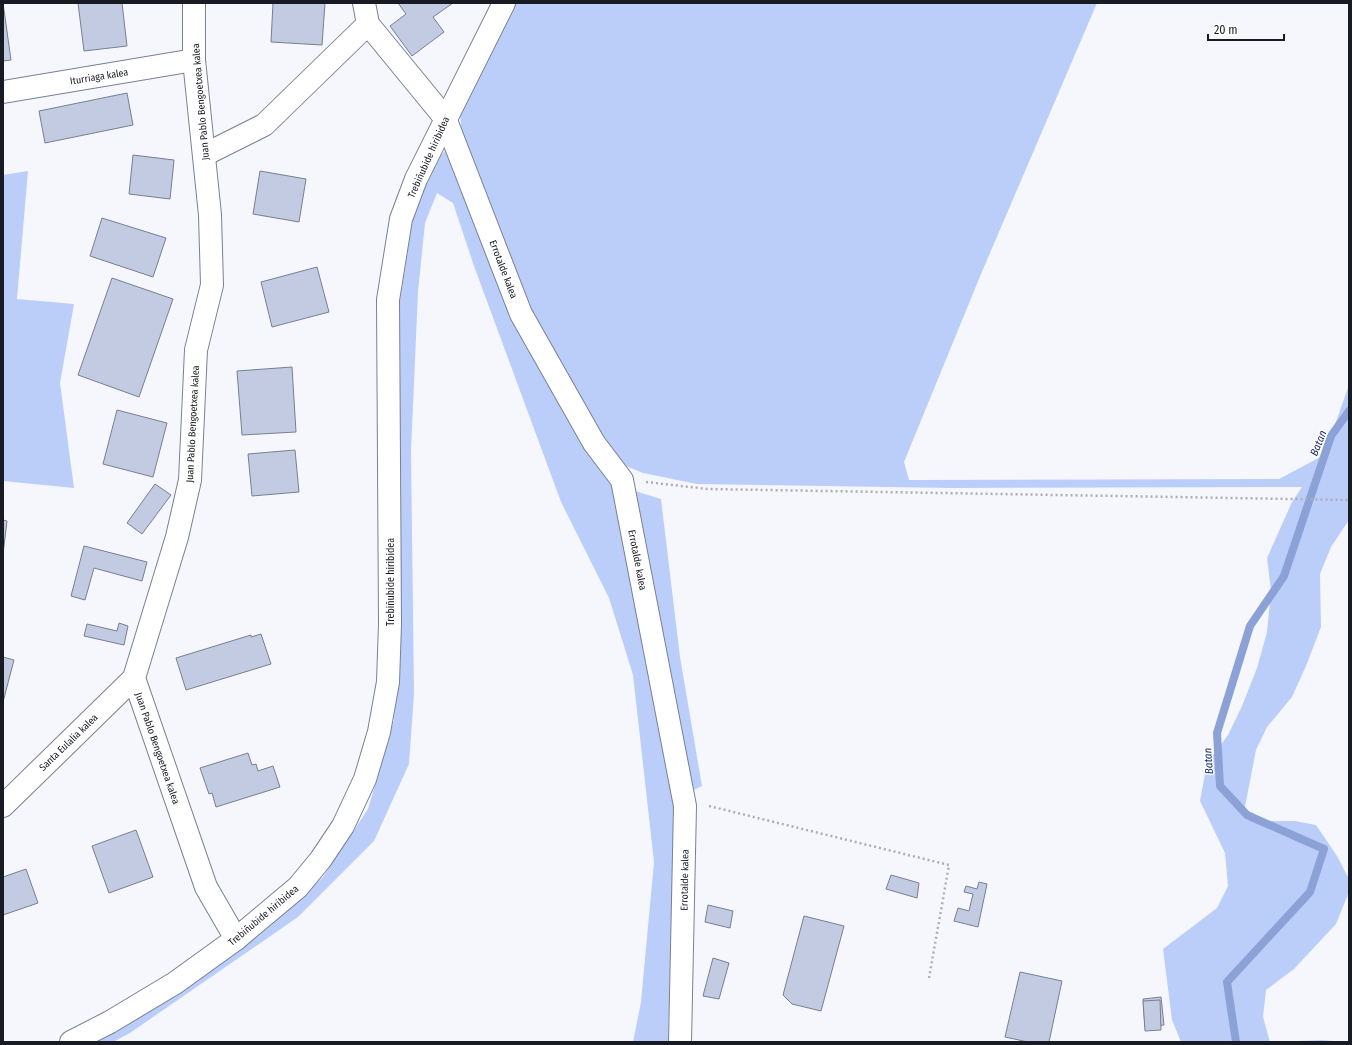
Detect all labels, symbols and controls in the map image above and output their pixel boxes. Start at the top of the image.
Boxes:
scale bar [1208,16,1284,42]
text: 20 m [1214,23,1238,37]
street label: Juan Pablo Bengoetxea kalea [190,43,212,161]
street label: Iturriaga kalea [69,66,129,88]
street label: Trebiñubide hiribidea [406,115,452,200]
street label: Errotalde kalea [486,239,520,300]
street label: Juan Pablo Bengoetxea kalea [184,365,202,483]
water label: Batan [1307,428,1330,458]
street label: Errotalde kalea [625,529,649,592]
street label: Trebiñubide hiribidea [385,538,397,626]
street label: Juan Pablo Bengoetxea kalea [132,691,182,806]
street label: Santa Eulalia kalea [37,712,101,774]
water label: Batan [1201,747,1216,775]
street label: Errotalde kalea [678,849,692,911]
street label: Trebiñubide hiribidea [226,883,301,949]

